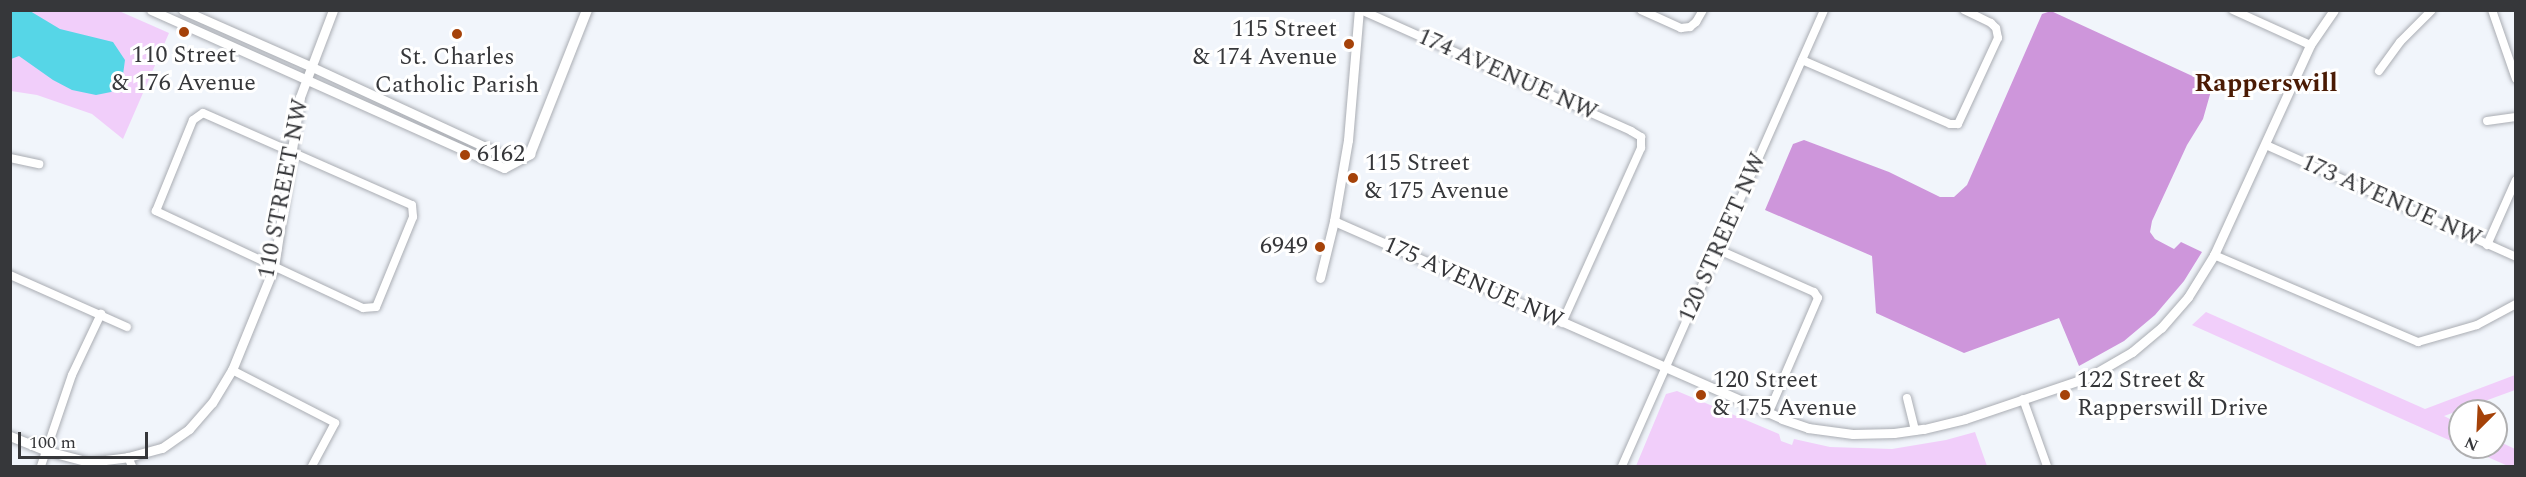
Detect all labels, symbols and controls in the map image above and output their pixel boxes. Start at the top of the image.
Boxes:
place label: 115 Street & 174 Avenue [1193,16,1337,72]
street label: 174 AVENUE NW [1413,22,1601,128]
marker: 110 Street & 176 Avenue [177,25,191,39]
marker: St. Charles Catholic Parish [450,27,464,41]
marker: 115 Street & 174 Avenue [1342,37,1356,51]
place label: 110 Street & 176 Avenue [112,42,256,98]
place label: St. Charles Catholic Parish [375,44,539,100]
district label: Rapperswill [2194,68,2338,100]
street label: 110 STREET NW [252,97,316,281]
place label: 6162 [477,141,525,169]
marker: 6162 [458,148,472,162]
street label: 173 AVENUE NW [2297,148,2485,254]
street label: 120 STREET NW [1673,149,1773,327]
place label: 115 Street & 175 Avenue [1365,150,1509,206]
marker: 115 Street & 175 Avenue [1346,171,1360,185]
street label: 175 AVENUE NW [1379,230,1567,336]
place label: 6949 [1260,233,1308,261]
marker: 6949 [1313,240,1327,254]
place label: 120 Street & 175 Avenue [1713,367,1857,423]
place label: 122 Street & Rapperswill Drive [2077,367,2268,423]
marker: 120 Street & 175 Avenue [1694,388,1708,402]
marker: 122 Street & Rapperswill Drive [2058,388,2072,402]
north arrow [2448,399,2508,459]
scale bar [21,420,152,458]
text: 100 m [29,429,76,456]
text: N [2461,430,2482,457]

